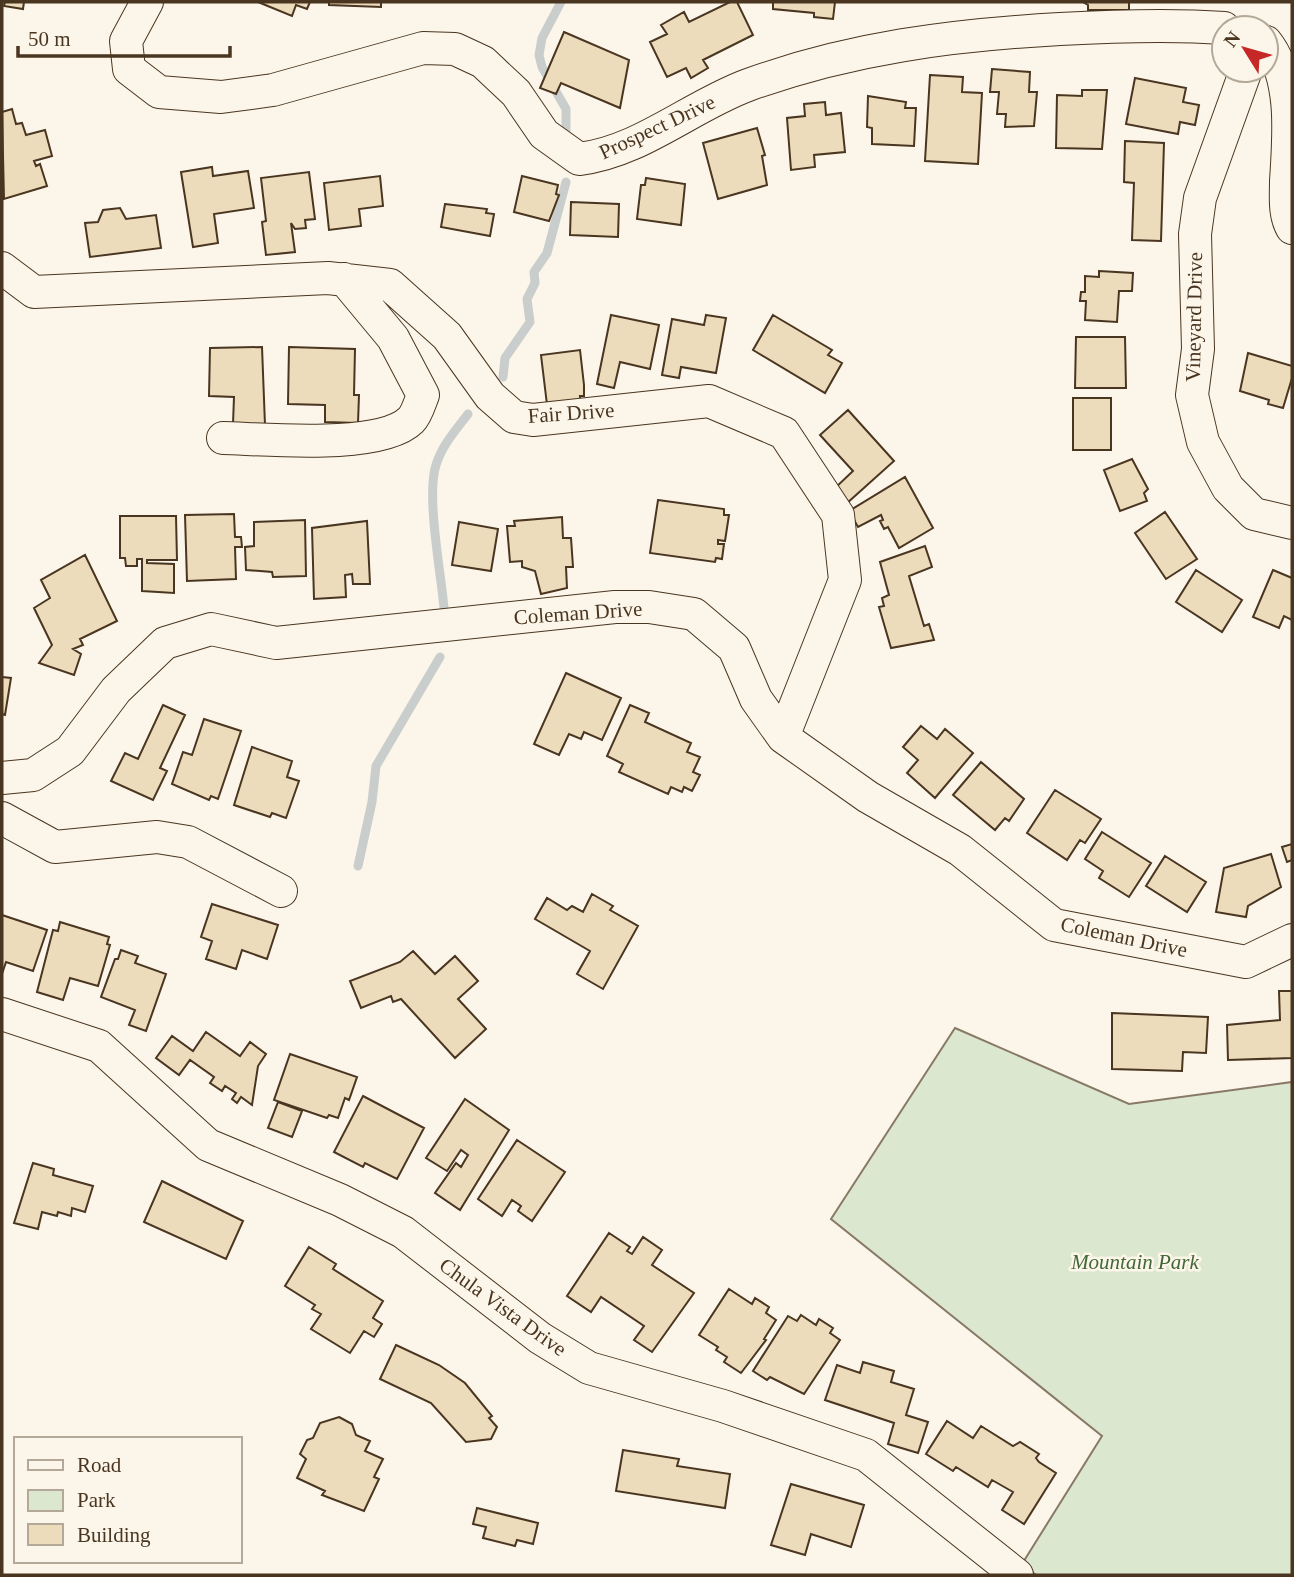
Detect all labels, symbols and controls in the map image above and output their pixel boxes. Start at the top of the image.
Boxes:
scale bar [18,14,229,58]
north arrow [1210,14,1280,84]
text: 50 m [28,27,71,51]
text: N [1219,27,1245,51]
street label: Prospect Drive [595,90,719,164]
street label: Vineyard Drive [1181,252,1207,382]
street label: Fair Drive [527,398,615,428]
street label: Coleman Drive [513,597,643,629]
street label: Coleman Drive [1058,912,1190,962]
park label: Mountain Park [1070,1250,1200,1274]
street label: Chula Vista Drive [435,1253,571,1361]
legend [14,1437,242,1563]
text: Road [77,1453,122,1477]
text: Park [77,1488,116,1512]
text: Building [77,1523,151,1547]

